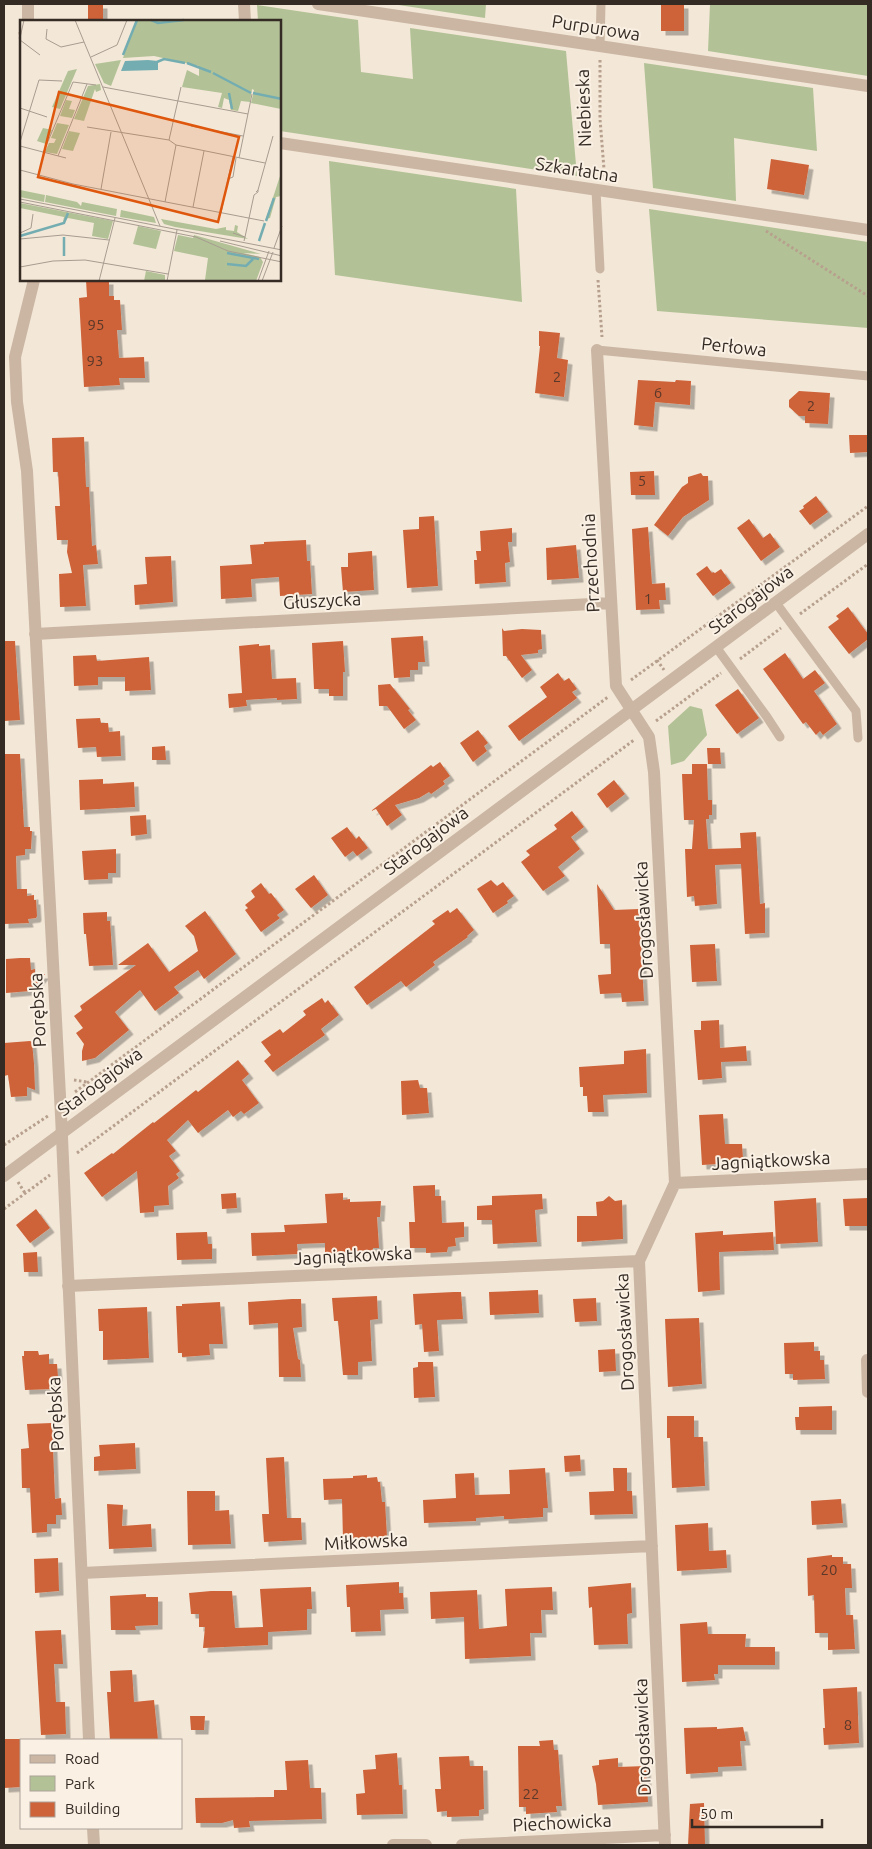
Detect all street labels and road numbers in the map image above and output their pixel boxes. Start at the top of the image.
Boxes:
street label: Purpurowa [551,10,642,44]
street label: Niebieska [572,69,594,147]
street label: Szkarłatna [534,153,620,185]
street label: Perłowa [700,333,768,359]
street label: Przechodnia [577,513,603,613]
street label: Starogajowa [704,561,797,638]
street label: Głuszycka [282,588,362,612]
street label: Starogajowa [379,802,472,879]
street label: Drogosławicka [630,861,656,979]
street label: Porębska [25,972,49,1048]
street label: Starogajowa [53,1043,146,1120]
street label: Jagniątkowska [711,1147,831,1173]
street label: Jagniątkowska [293,1242,413,1268]
street label: Drogosławicka [611,1273,637,1391]
street label: Porębska [43,1376,67,1452]
street label: Miłkowska [323,1529,408,1553]
street label: Drogosławicka [630,1678,654,1796]
street label: Piechowicka [512,1809,612,1835]

